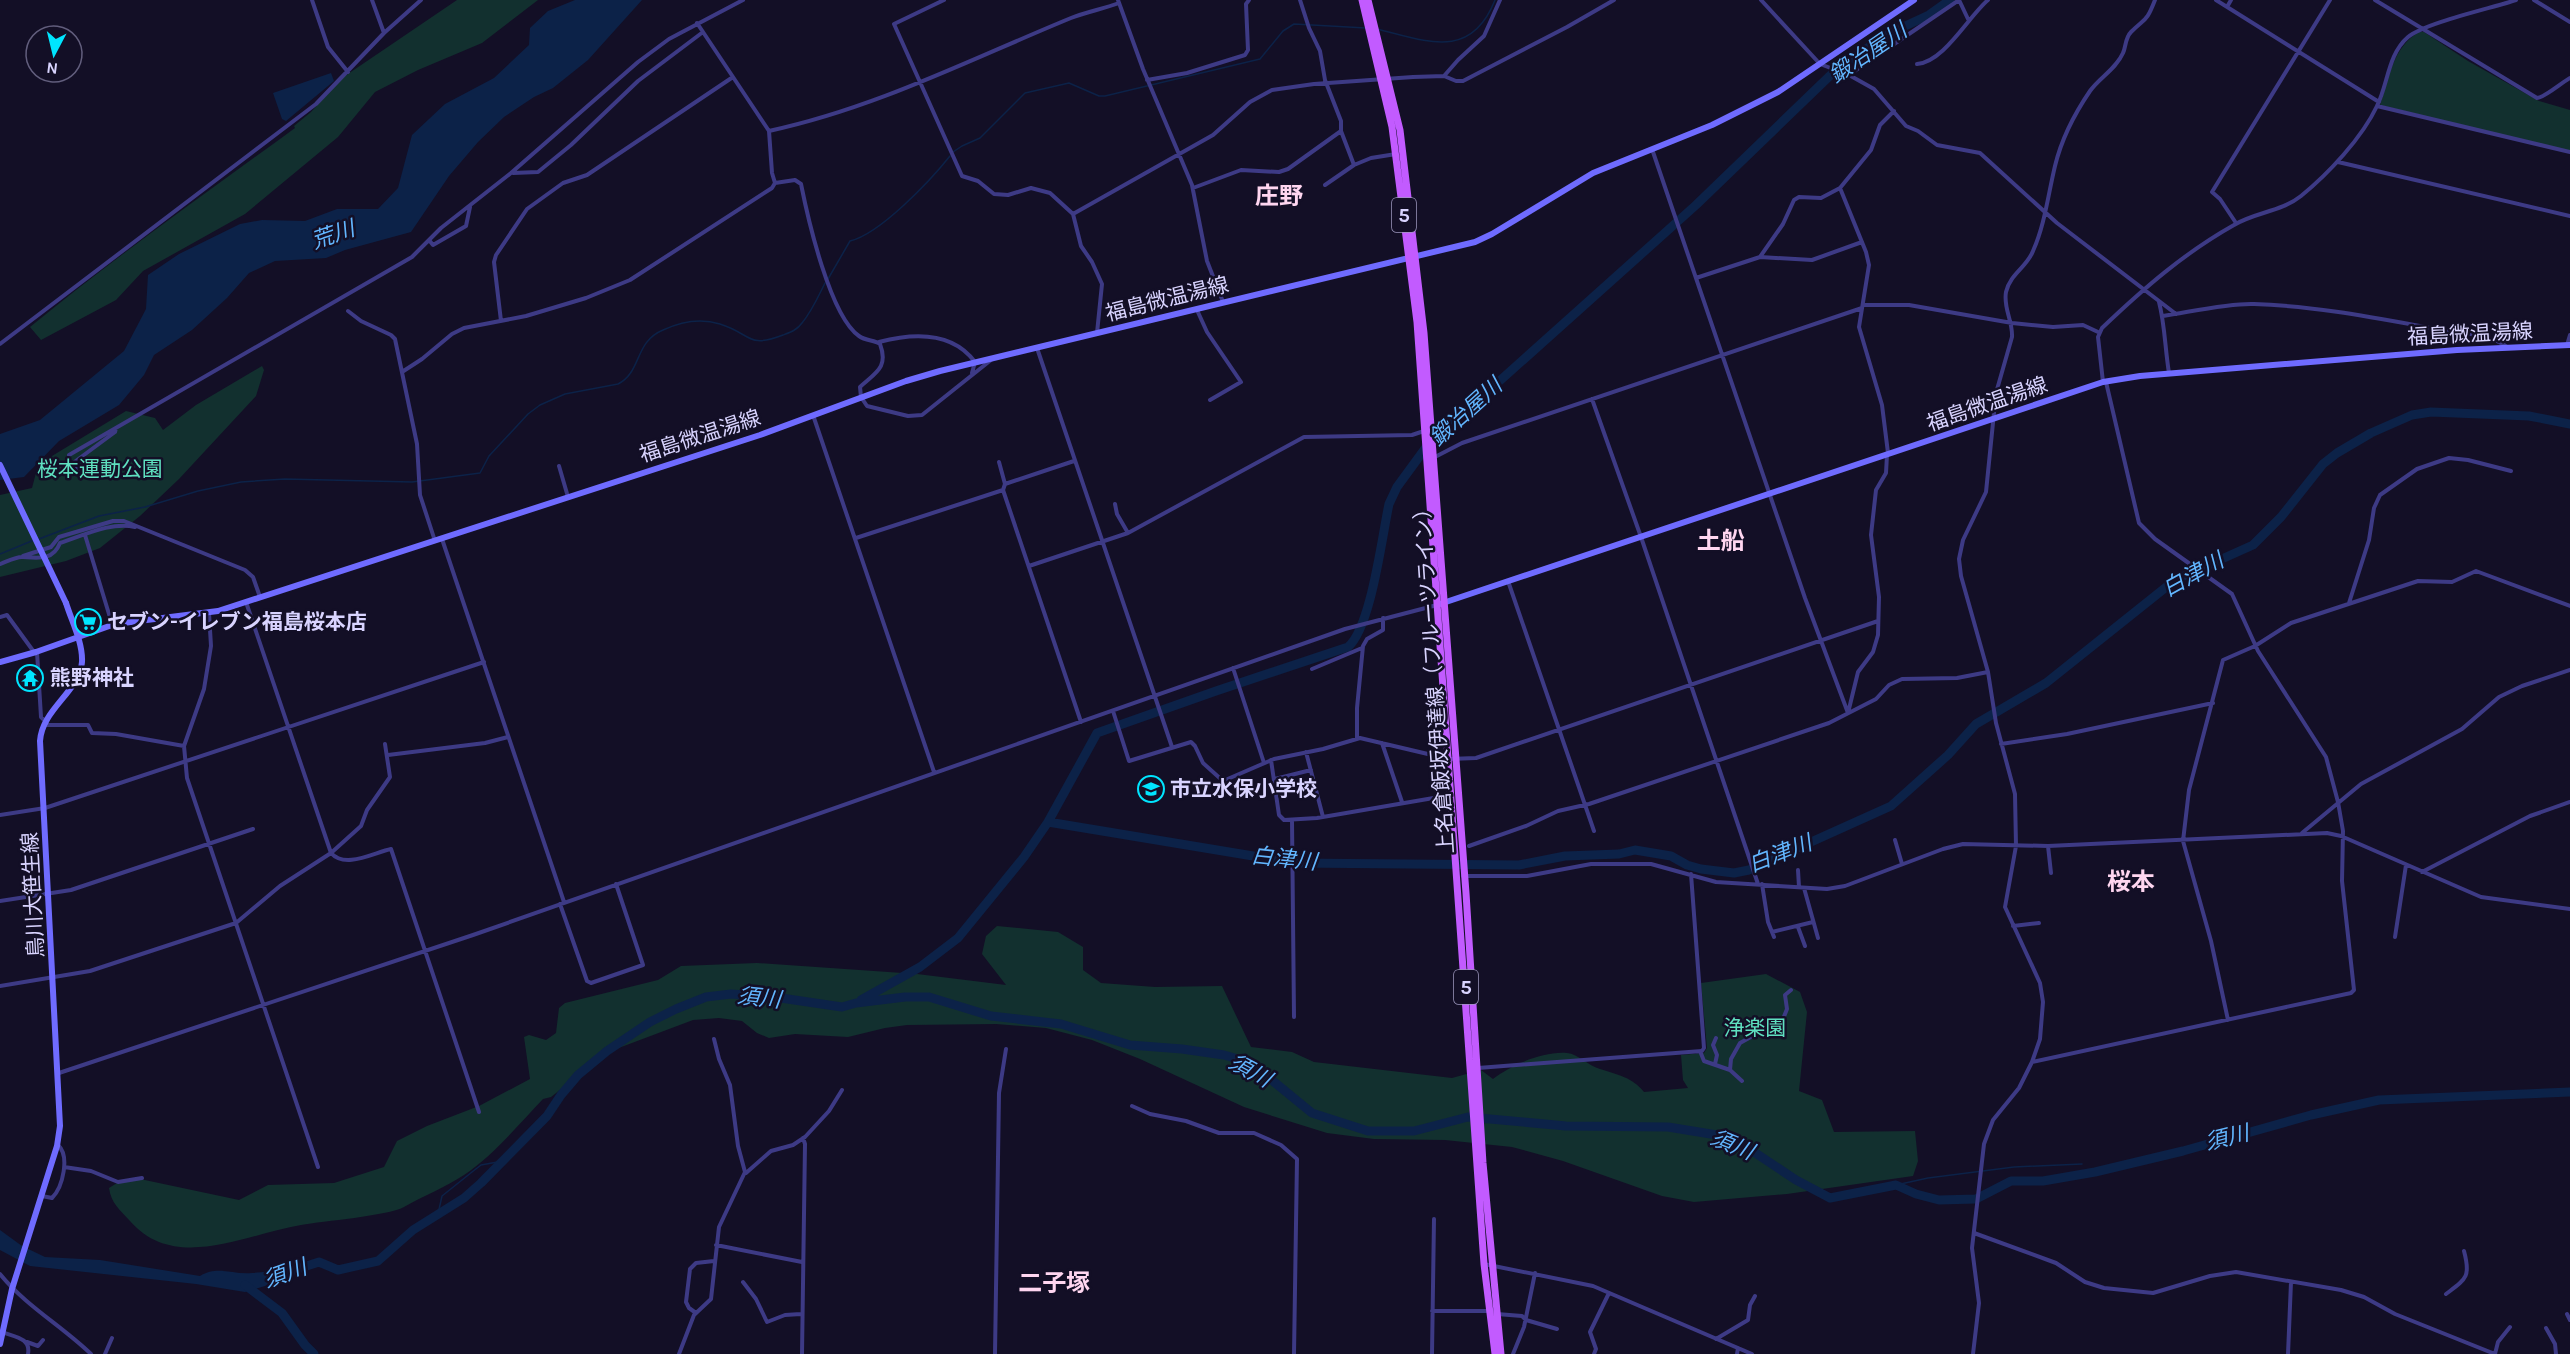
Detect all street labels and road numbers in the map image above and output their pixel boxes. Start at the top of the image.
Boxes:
road number: 5 [1392,198,1416,232]
street label: 福島微温湯線 [1103,272,1231,326]
street label: 福島微温湯線 [2406,319,2534,349]
street label: 福島微温湯線 [1924,372,2050,436]
street label: 福島微温湯線 [636,405,764,467]
street label: 上名倉飯坂伊達線（フルーツライン） [1410,497,1458,855]
street label: 鳥川大笹生線 [18,831,48,959]
road number: 5 [1454,970,1478,1004]

